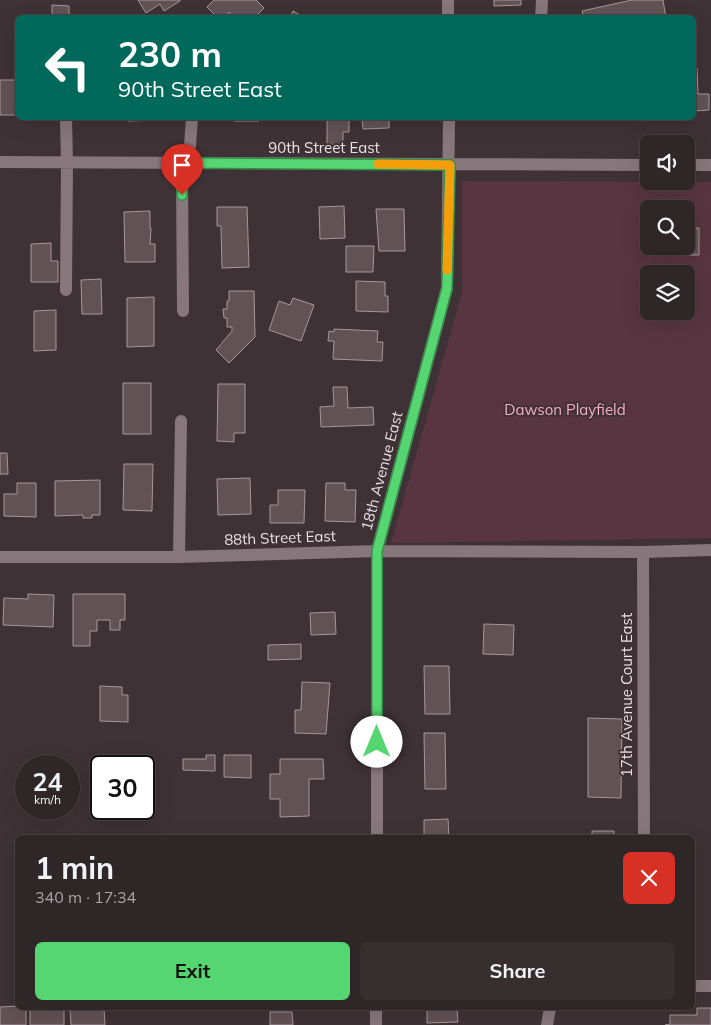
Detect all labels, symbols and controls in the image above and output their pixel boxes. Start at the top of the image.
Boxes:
text: 230 m [118,32,222,76]
icon: left [35,35,100,100]
text: 90th Street East [118,75,282,103]
map controls [640,135,695,320]
button: sound [640,135,695,190]
street label: 90th Street East [268,138,380,157]
pin [161,144,203,195]
icon: arrive [168,151,196,179]
button: search [640,200,695,255]
button: layers [640,265,695,320]
park label: Dawson Playfield [504,400,626,419]
street label: 18th Avenue East [356,409,407,532]
street label: 88th Street East [224,526,336,549]
street label: 17th Avenue Court East [617,613,636,777]
position arrow [350,715,402,767]
speed limit sign: 30 [90,755,155,820]
text: 24 [32,766,63,797]
text: km/h [34,792,61,807]
text: 1 min [35,849,114,887]
button: close [623,852,675,904]
text: 340 m · 17:34 [35,887,136,907]
button: Exit [35,942,350,1000]
button: Share [360,942,675,1000]

